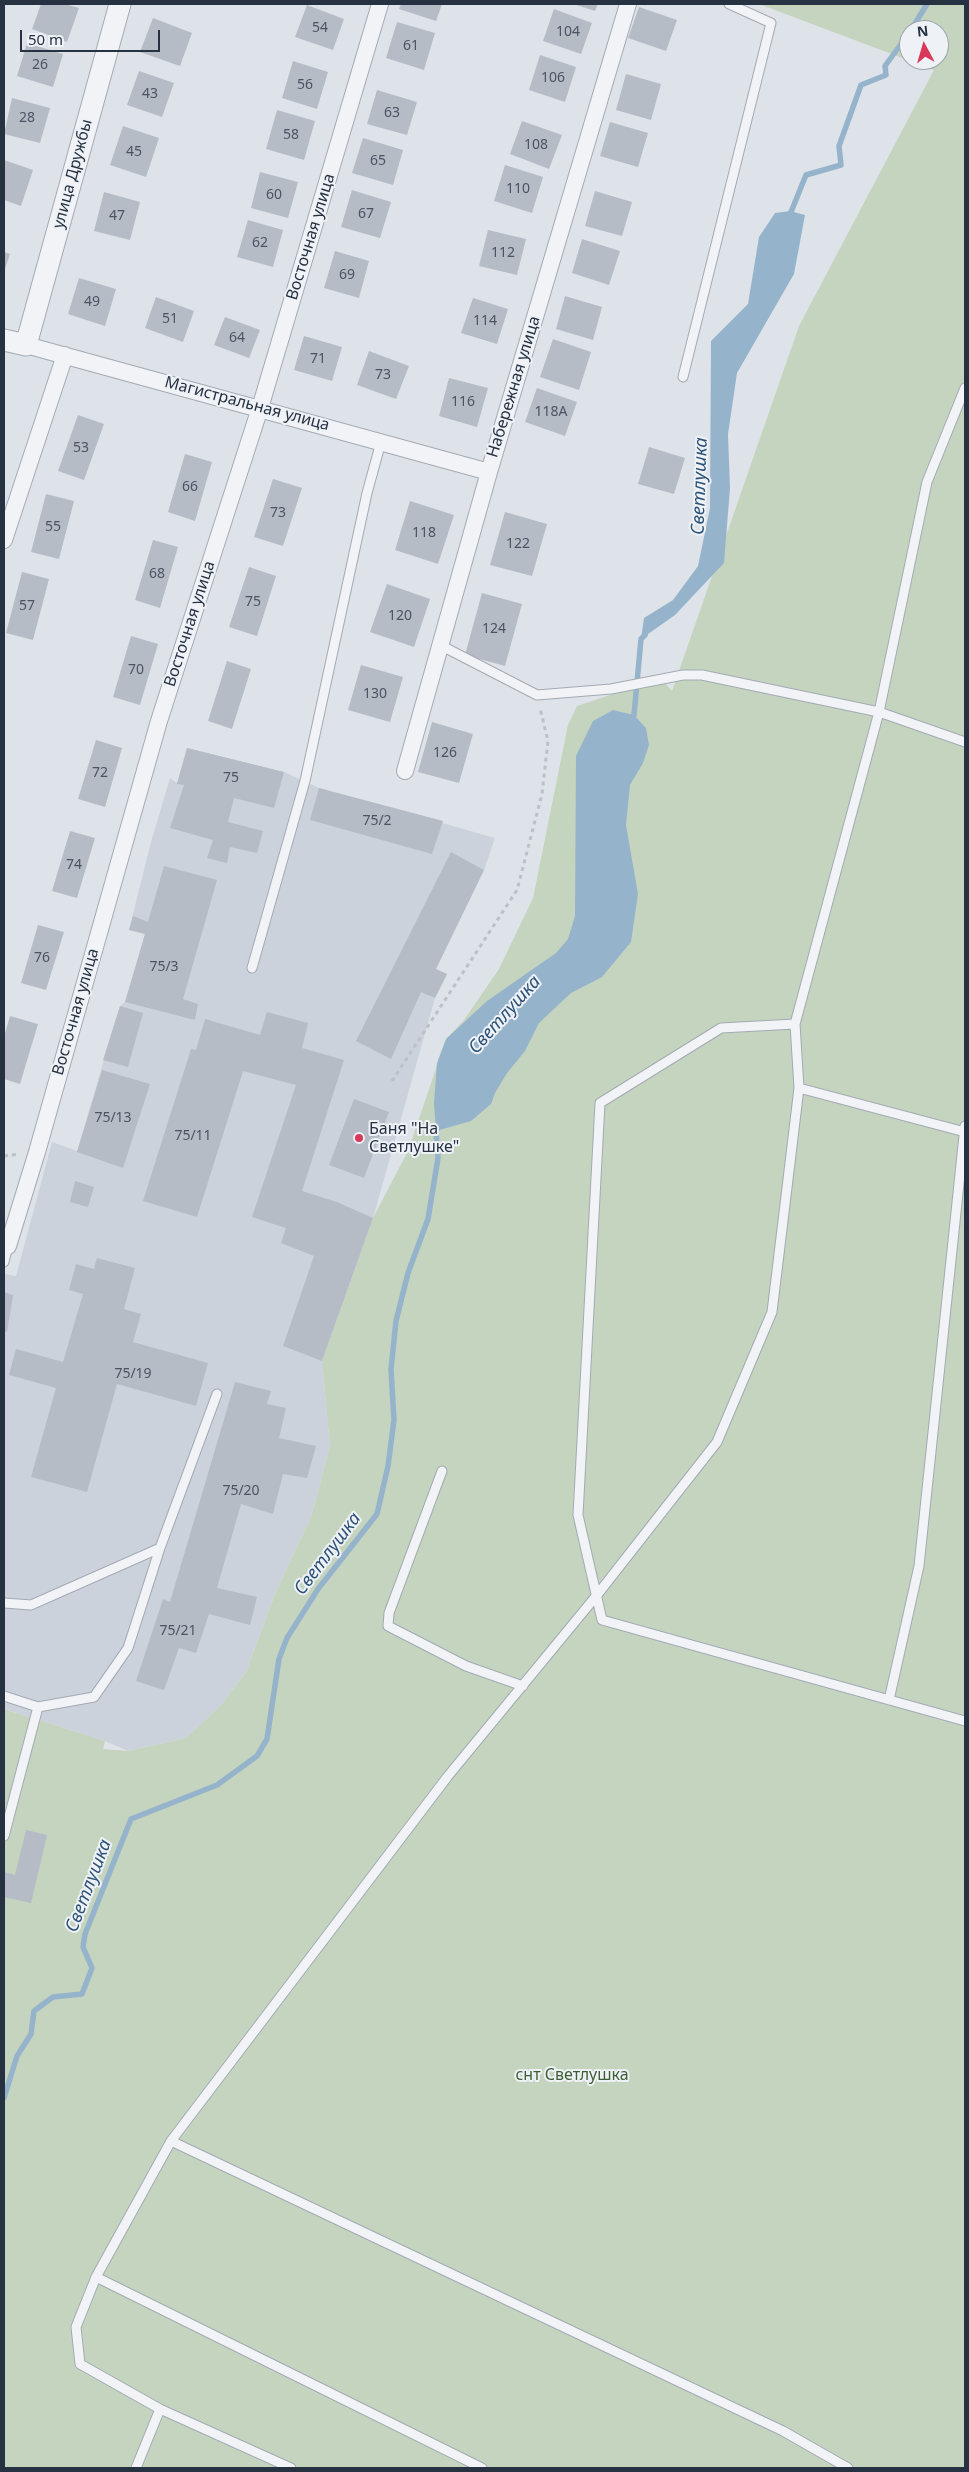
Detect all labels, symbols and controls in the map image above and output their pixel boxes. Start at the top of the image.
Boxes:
scale bar [22,20,162,52]
house number: 54 [312,20,328,36]
north arrow [899,20,949,70]
text: N [916,21,929,41]
house number: 104 [556,24,580,40]
text: 50 m [28,29,63,49]
house number: 61 [403,38,419,54]
house number: 26 [32,57,48,73]
house number: 106 [541,70,565,86]
house number: 56 [297,77,313,93]
house number: 43 [142,86,158,102]
house number: 63 [384,105,400,121]
house number: 28 [19,110,35,126]
street label: улица Дружбы [49,117,97,231]
house number: 58 [283,127,299,143]
house number: 108 [524,137,548,153]
house number: 45 [126,144,142,160]
house number: 65 [370,153,386,169]
street label: Восточная улица [283,171,339,303]
house number: 110 [506,181,530,197]
house number: 60 [266,187,282,203]
house number: 67 [358,206,374,222]
house number: 47 [109,208,125,224]
house number: 62 [252,235,268,251]
house number: 112 [491,245,515,261]
house number: 69 [339,267,355,283]
house number: 49 [84,294,100,310]
house number: 51 [162,311,178,327]
house number: 114 [473,313,497,329]
street label: Набережная улица [483,314,545,460]
house number: 64 [229,330,245,346]
house number: 71 [310,351,326,367]
house number: 73 [375,367,391,383]
street label: Магистральная улица [162,373,332,435]
house number: 116 [451,394,475,410]
house number: 118А [535,404,567,420]
water label: Светлушка [688,437,712,535]
house number: 53 [73,440,89,456]
house number: 66 [182,479,198,495]
house number: 73 [270,505,286,521]
house number: 55 [45,519,61,535]
house number: 118 [412,525,436,541]
house number: 122 [506,536,530,552]
street label: Восточная улица [161,559,219,689]
house number: 68 [149,566,165,582]
house number: 75 [245,594,261,610]
house number: 57 [19,598,35,614]
house number: 120 [388,608,412,624]
house number: 124 [482,621,506,637]
house number: 70 [128,662,144,678]
house number: 130 [363,686,387,702]
house number: 126 [433,745,457,761]
house number: 72 [92,765,108,781]
house number: 75 [223,770,239,786]
house number: 75/2 [362,813,392,829]
house number: 74 [66,857,82,873]
street label: Восточная улица [49,946,103,1078]
house number: 76 [34,950,50,966]
house number: 75/3 [149,959,179,975]
water label: Светлушка [464,972,546,1058]
house number: 75/13 [94,1110,132,1126]
place label: Баня "На Светлушке" [369,1119,459,1157]
house number: 75/11 [174,1128,212,1144]
marker: Баня "На Светлушке" [353,1132,365,1144]
house number: 75/19 [114,1366,152,1382]
house number: 75/20 [222,1483,260,1499]
water label: Светлушка [290,1509,366,1599]
house number: 75/21 [159,1623,197,1639]
water label: Светлушка [61,1837,117,1935]
park label: снт Светлушка [515,2065,629,2085]

